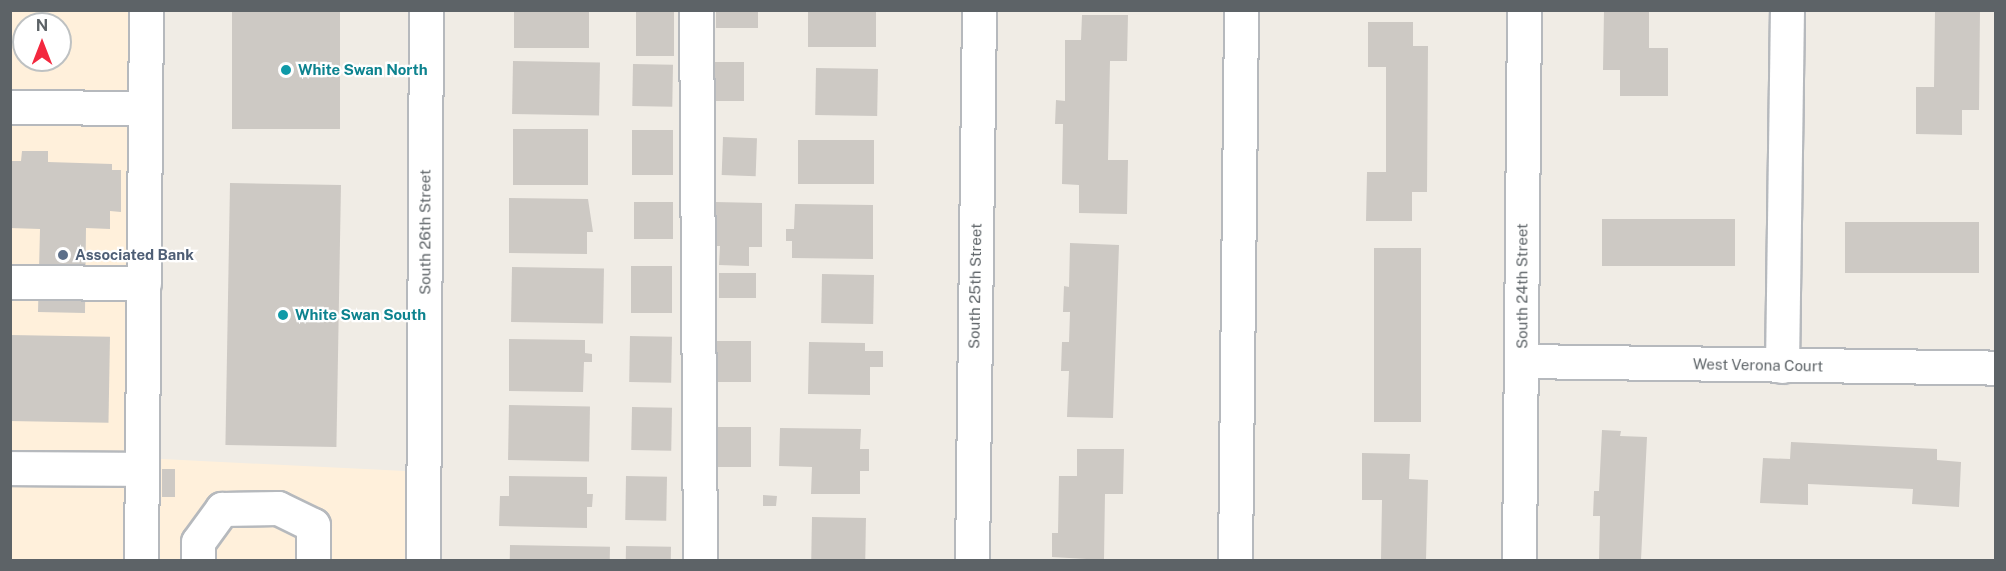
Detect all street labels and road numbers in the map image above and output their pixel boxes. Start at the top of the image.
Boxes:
street label: South 26th Street [416,169,434,295]
street label: South 25th Street [965,223,985,349]
street label: South 24th Street [1513,223,1531,349]
street label: West Verona Court [1692,355,1824,375]

